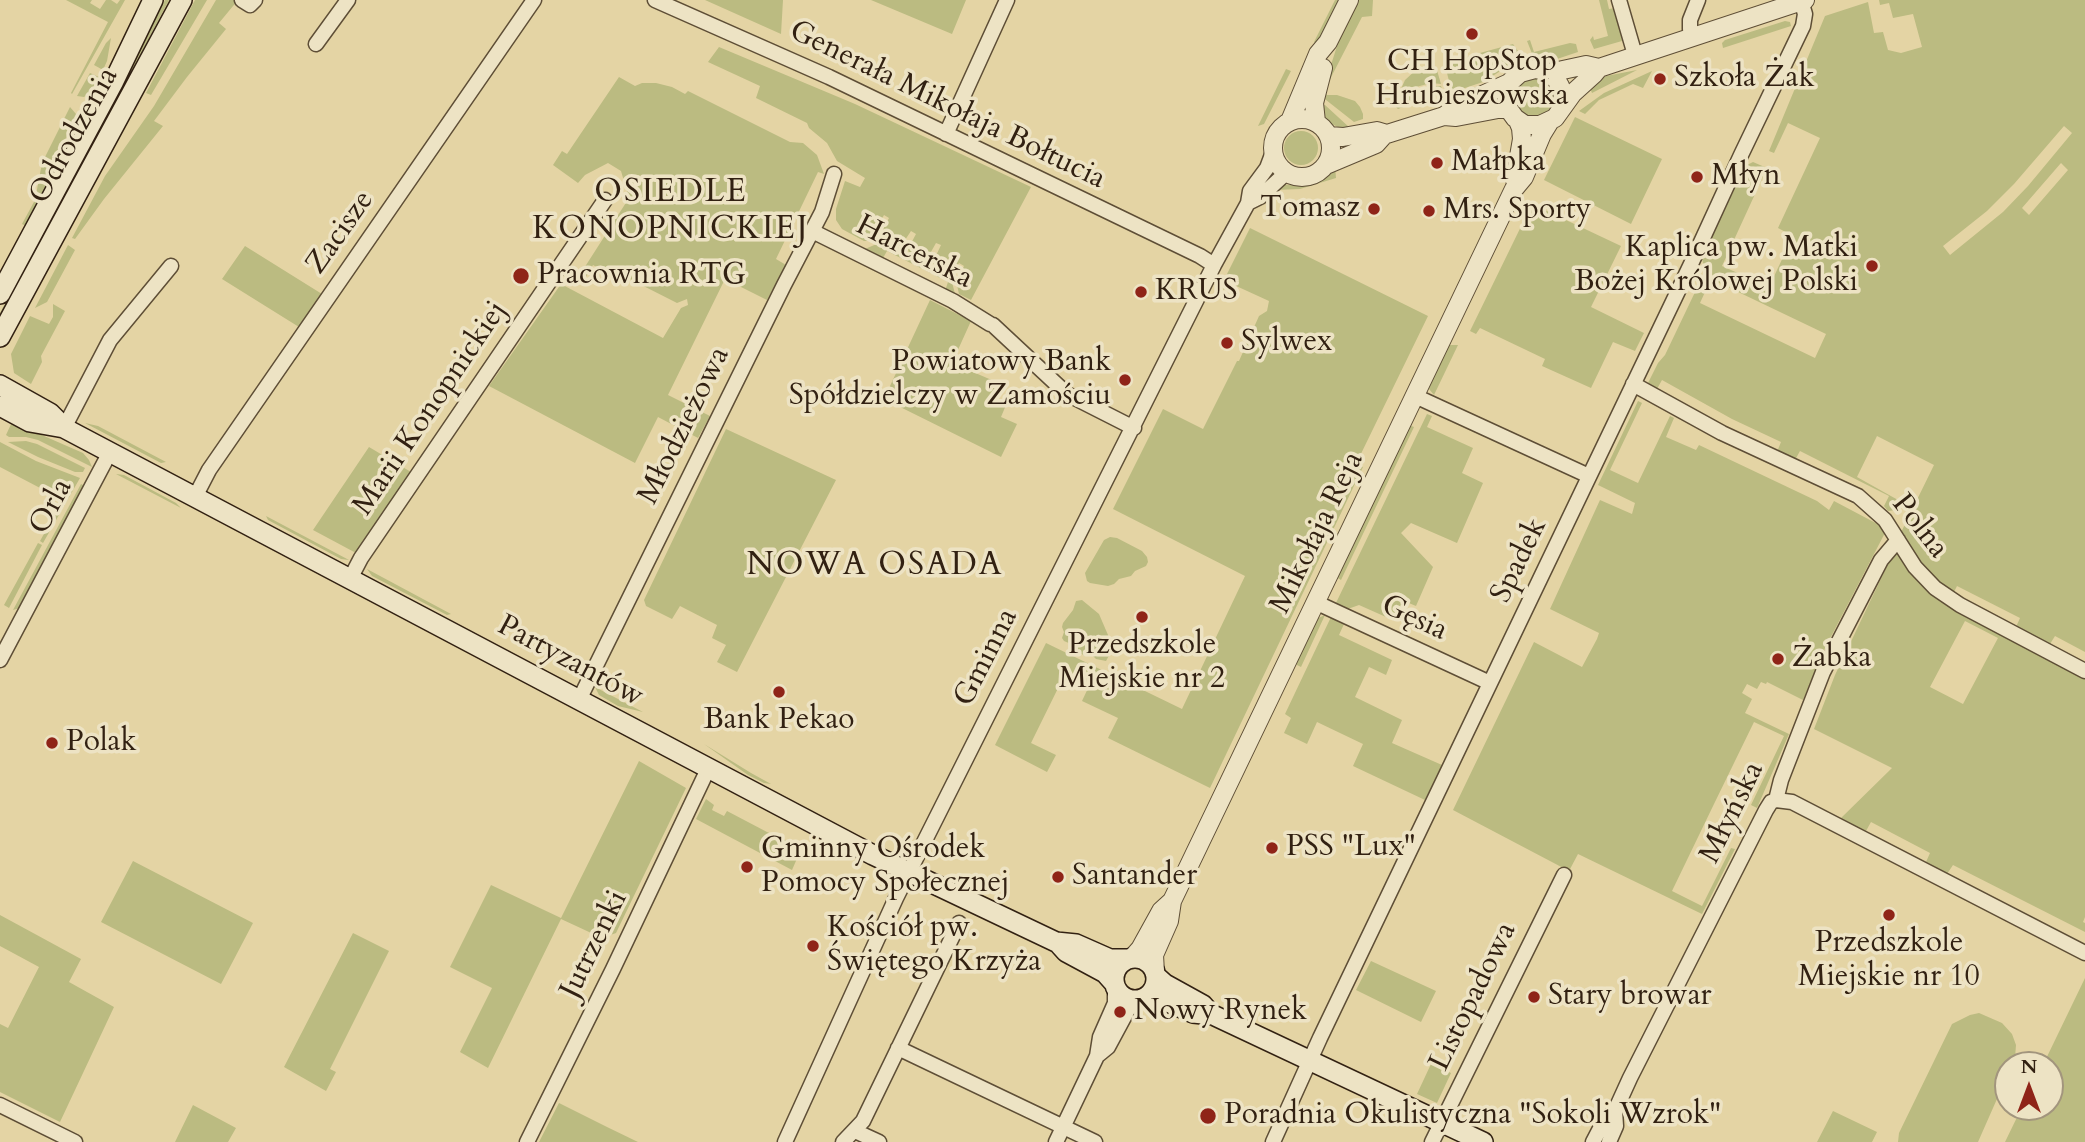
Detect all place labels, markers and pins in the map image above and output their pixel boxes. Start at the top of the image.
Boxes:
marker: CH HopStop Hrubieszowska [1464,26,1480,42]
place label: CH HopStop Hrubieszowska [1375,45,1569,116]
place label: Szkoła Żak [1674,61,1814,97]
marker: Szkoła Żak [1652,71,1668,87]
place label: Małpka [1451,145,1546,181]
marker: Małpka [1429,155,1445,171]
place label: Młyn [1711,159,1780,195]
marker: Młyn [1689,169,1705,185]
place label: Tomasz [1260,191,1360,227]
place label: Mrs. Sporty [1443,193,1591,229]
marker: Tomasz [1366,201,1382,217]
marker: Mrs. Sporty [1421,203,1437,219]
place label: Kaplica pw. Matki Bożej Królowej Polski [1574,231,1858,302]
place label: Pracownia RTG [537,258,746,294]
marker: Kaplica pw. Matki Bożej Królowej Polski [1864,258,1880,274]
marker: Pracownia RTG [511,266,531,286]
place label: KRUS [1155,274,1238,310]
marker: KRUS [1133,284,1149,300]
place label: Sylwex [1241,325,1332,361]
marker: Sylwex [1219,335,1235,351]
place label: Powiatowy Bank Spółdzielczy w Zamościu [789,345,1111,416]
marker: Powiatowy Bank Spółdzielczy w Zamościu [1117,372,1133,388]
marker: Przedszkole Miejskie nr 2 [1134,609,1150,625]
place label: Przedszkole Miejskie nr 2 [1059,628,1225,698]
place label: Żabka [1792,641,1871,677]
marker: Żabka [1770,651,1786,667]
marker: Bank Pekao [771,684,787,700]
place label: Bank Pekao [703,703,855,739]
place label: Polak [66,725,137,761]
marker: Polak [44,735,60,751]
place label: PSS "Lux" [1286,830,1416,866]
place label: Gminny Ośrodek Pomocy Społecznej [761,832,1010,902]
marker: PSS "Lux" [1264,840,1280,856]
marker: Gminny Ośrodek Pomocy Społecznej [739,859,755,875]
place label: Santander [1072,859,1197,895]
marker: Santander [1050,869,1066,885]
marker: Przedszkole Miejskie nr 10 [1881,907,1897,923]
place label: Kościół pw. Świętego Krzyża [827,911,1041,982]
place label: Przedszkole Miejskie nr 10 [1798,926,1980,996]
marker: Kościół pw. Świętego Krzyża [805,938,821,954]
place label: Stary browar [1548,979,1712,1015]
marker: Stary browar [1526,989,1542,1005]
place label: Nowy Rynek [1134,994,1307,1030]
marker: Nowy Rynek [1112,1004,1128,1020]
place label: Poradnia Okulistyczna "Sokoli Wzrok" [1224,1098,1721,1134]
marker: Poradnia Okulistyczna "Sokoli Wzrok" [1198,1106,1218,1126]

